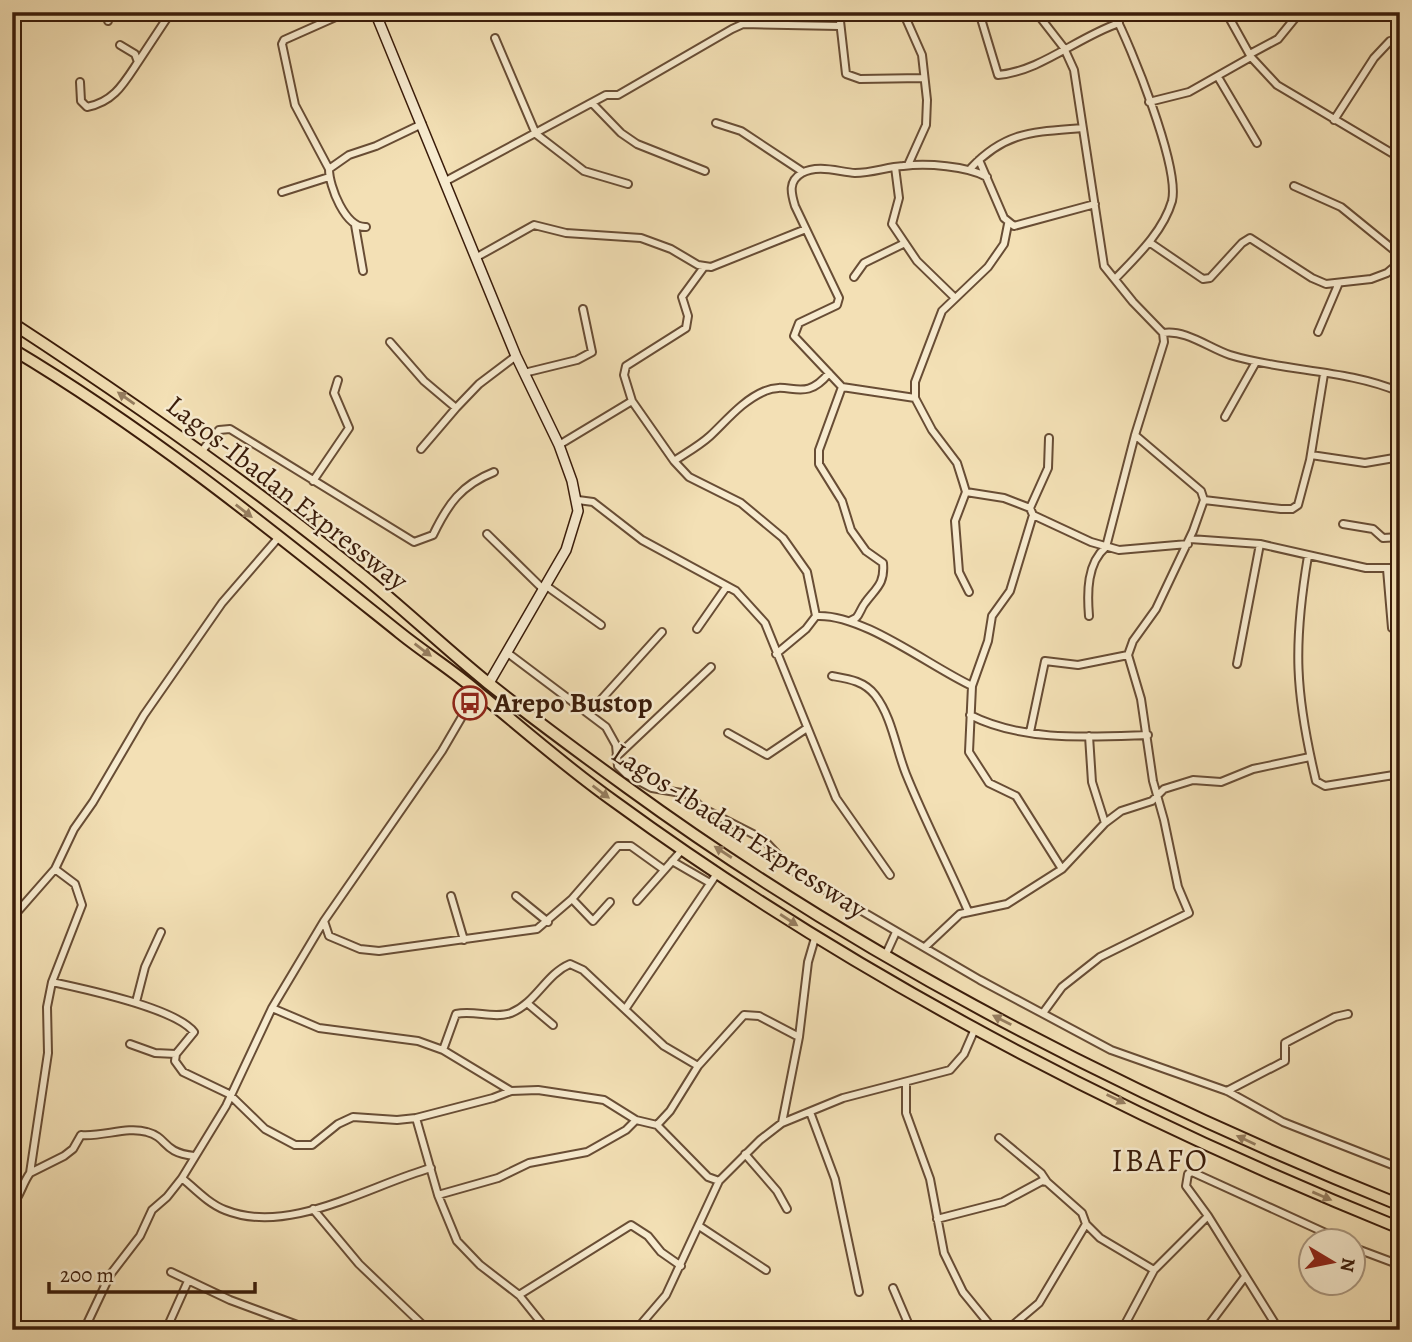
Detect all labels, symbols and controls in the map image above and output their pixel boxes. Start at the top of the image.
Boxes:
street label: Lagos-Ibadan Expressway [158,387,416,600]
one-way arrow [117,391,135,405]
one-way arrow [235,503,253,517]
one-way arrow [414,643,432,657]
bus stop icon: Arepo Bustop [451,684,489,722]
place label: Arepo Bustop [493,684,653,722]
street label: Lagos-Ibadan Expressway [604,734,874,928]
one-way arrow [592,785,610,799]
one-way arrow [713,846,732,859]
one-way arrow [779,914,798,927]
one-way arrow [991,1014,1011,1026]
one-way arrow [1106,1094,1126,1105]
one-way arrow [1236,1135,1257,1146]
district label: IBAFO [1111,1138,1209,1182]
one-way arrow [1312,1190,1333,1201]
north arrow [1296,1226,1366,1296]
scale bar [49,1251,256,1295]
text: N [1334,1256,1362,1274]
text: 200 m [60,1261,114,1289]

